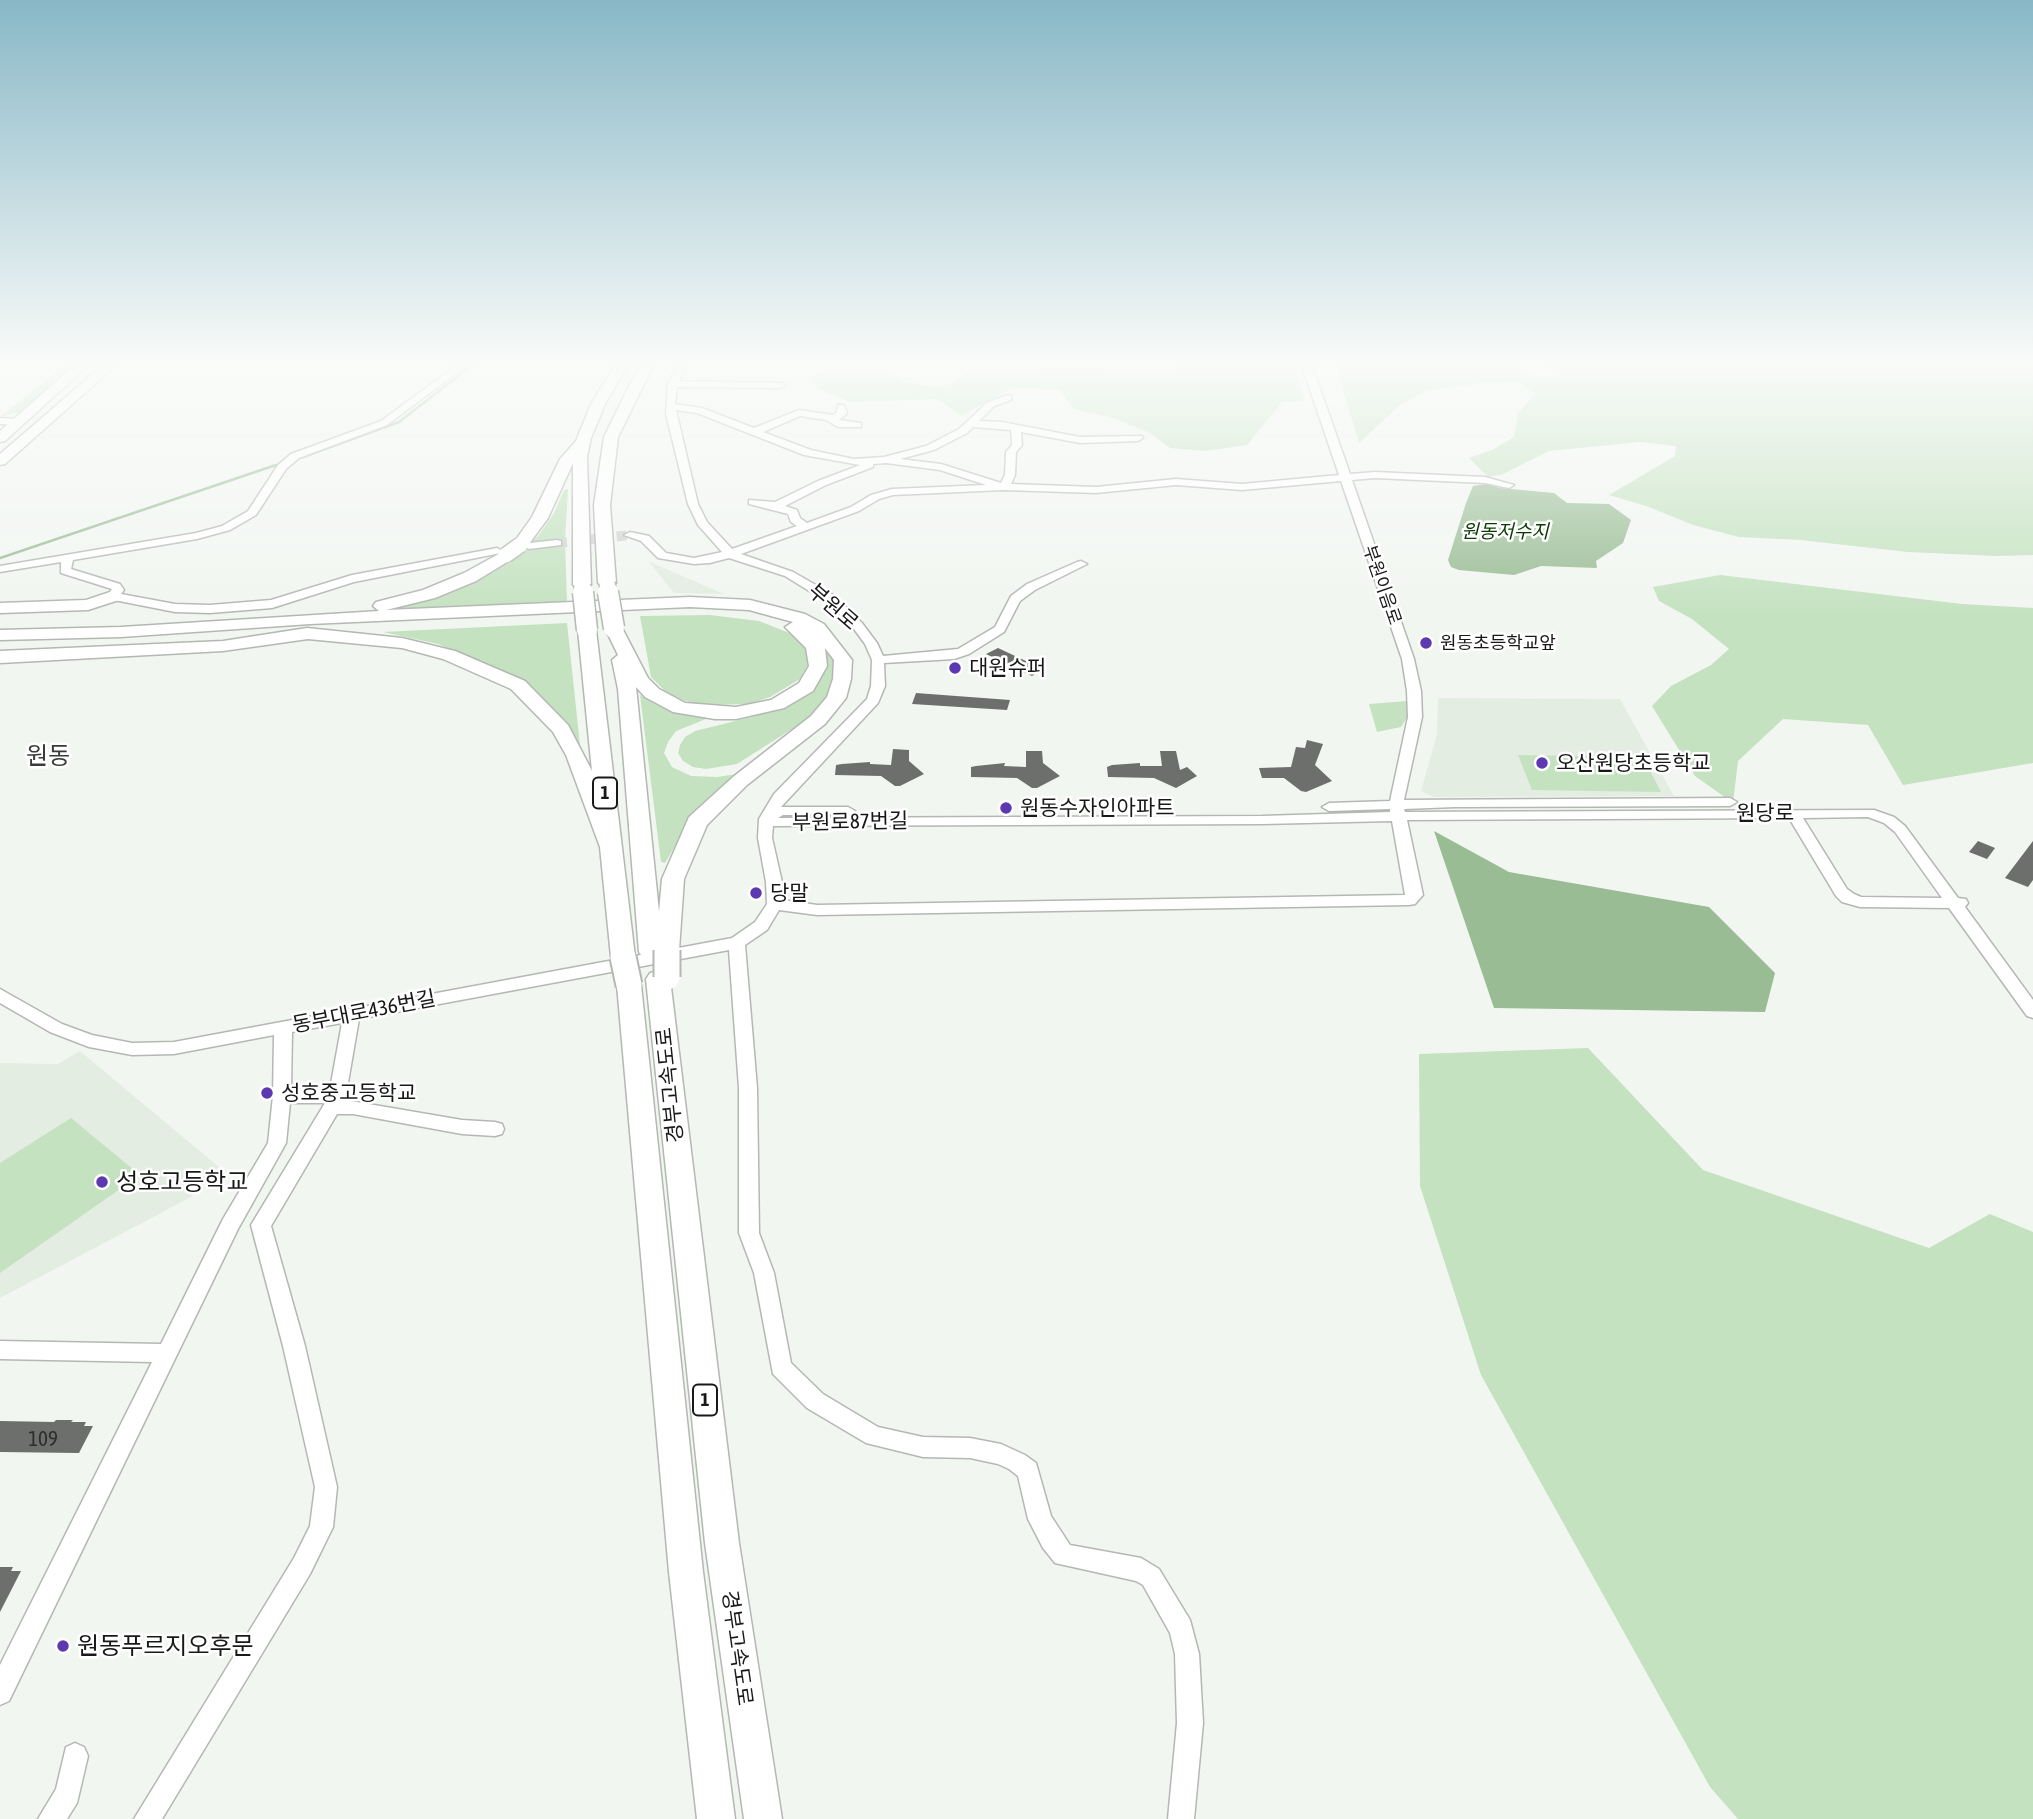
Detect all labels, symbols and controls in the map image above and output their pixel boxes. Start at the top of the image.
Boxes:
water label: 원동저수지 [1461,521,1549,543]
street label: 부원이음로 [1358,542,1406,628]
street label: 부원로 [803,578,863,636]
place label: 원동초등학교앞 [1440,632,1556,654]
marker: 원동초등학교앞 [1418,635,1434,651]
place label: 대원슈퍼 [969,655,1046,681]
marker: 대원슈퍼 [947,660,963,676]
district label: 원동 [26,742,70,770]
place label: 오산원당초등학교 [1556,750,1711,776]
marker: 오산원당초등학교 [1534,755,1550,771]
road number: 1 [593,778,617,808]
place label: 원동수자인아파트 [1020,795,1175,821]
marker: 원동수자인아파트 [998,800,1014,816]
street label: 원당로 [1736,800,1794,826]
street label: 부원로87번길 [792,808,908,836]
place label: 당말 [770,880,809,906]
marker: 당말 [748,885,764,901]
street label: 동부대로436번길 [290,986,438,1038]
street label: 경부고속도로 [651,1026,689,1144]
place label: 성호중고등학교 [281,1080,416,1106]
marker: 성호중고등학교 [259,1085,275,1101]
place label: 성호고등학교 [116,1168,248,1196]
marker: 성호고등학교 [94,1174,110,1190]
road number: 1 [693,1384,717,1416]
house number: 109 [28,1426,58,1452]
street label: 경부고속도로 [716,1589,758,1707]
place label: 원동푸르지오후문 [77,1632,254,1660]
marker: 원동푸르지오후문 [55,1638,71,1654]

